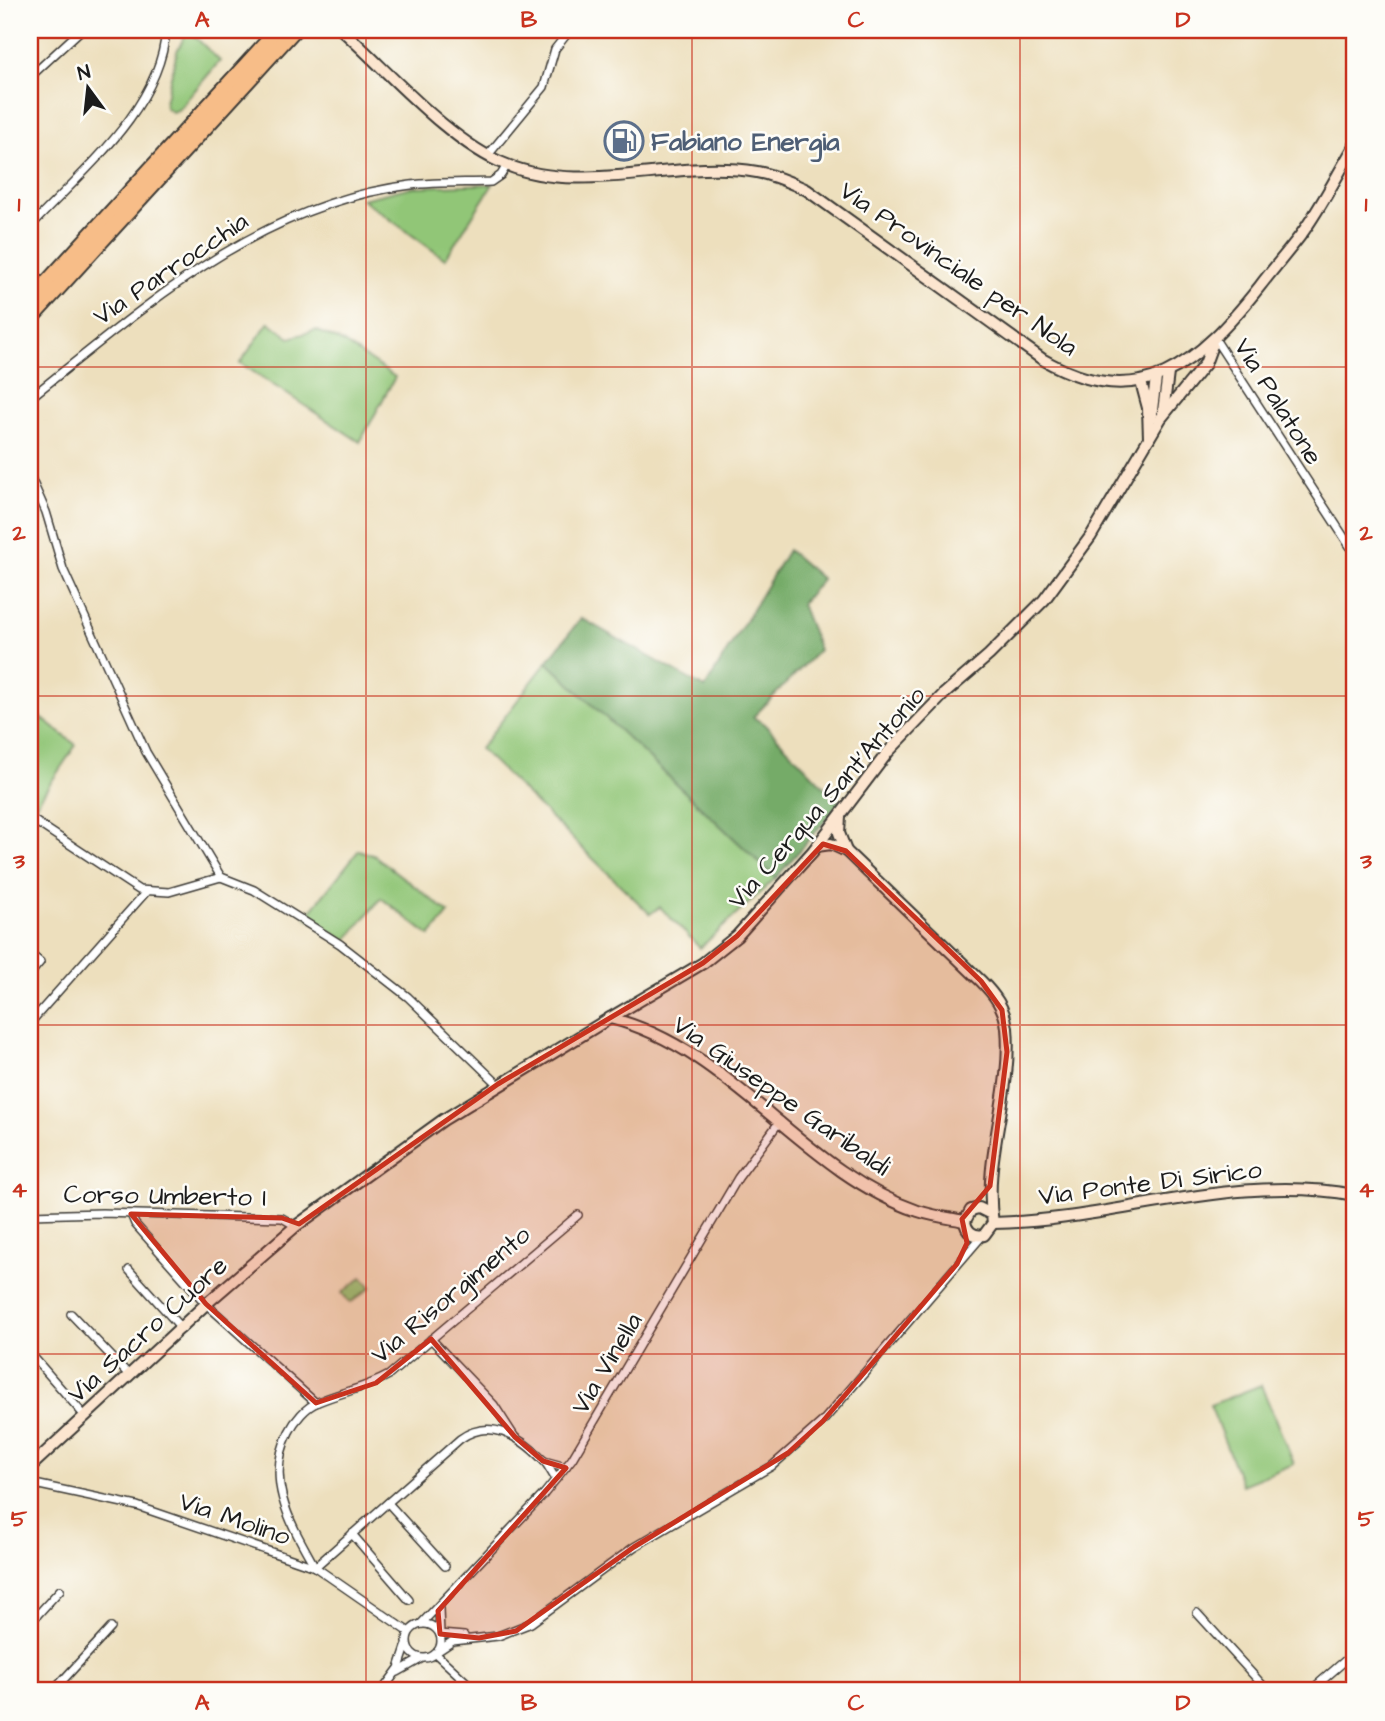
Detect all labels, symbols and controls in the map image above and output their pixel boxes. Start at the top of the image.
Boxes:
text: A [195,4,210,36]
text: B [521,4,538,36]
text: C [848,4,865,36]
text: D [1176,4,1191,36]
north arrow [52,52,122,122]
text: N [75,58,93,88]
fuel station icon: Fabiano Energia [603,120,645,162]
place label: Fabiano Energia [651,124,840,163]
street label: Via Provinciale per Nola [832,173,1085,365]
text: 1 [18,188,21,220]
text: 1 [1365,188,1368,220]
street label: Via Parrocchia [86,204,255,334]
street label: Via Palatone [1225,331,1331,472]
text: 2 [11,517,26,549]
text: 2 [1358,517,1373,549]
street label: Via Cerqua Sant'Antonio [720,678,934,917]
text: 3 [12,845,25,877]
text: 3 [1359,845,1372,877]
street label: Via Giuseppe Garibaldi [665,1007,898,1185]
street label: Via Ponte Di Sirico [1037,1151,1264,1215]
text: 4 [11,1174,27,1206]
text: 4 [1358,1174,1374,1206]
street label: Corso Umberto I [63,1176,267,1216]
street label: Via Risorgimento [363,1217,540,1374]
street label: Via Sacro Cuore [60,1248,236,1411]
street label: Via Vinella [562,1306,651,1421]
street label: Via Molino [174,1483,296,1555]
text: 5 [11,1503,28,1535]
text: 5 [1358,1503,1375,1535]
text: A [195,1687,210,1719]
text: B [521,1687,538,1719]
text: C [848,1687,865,1719]
text: D [1176,1687,1191,1719]

